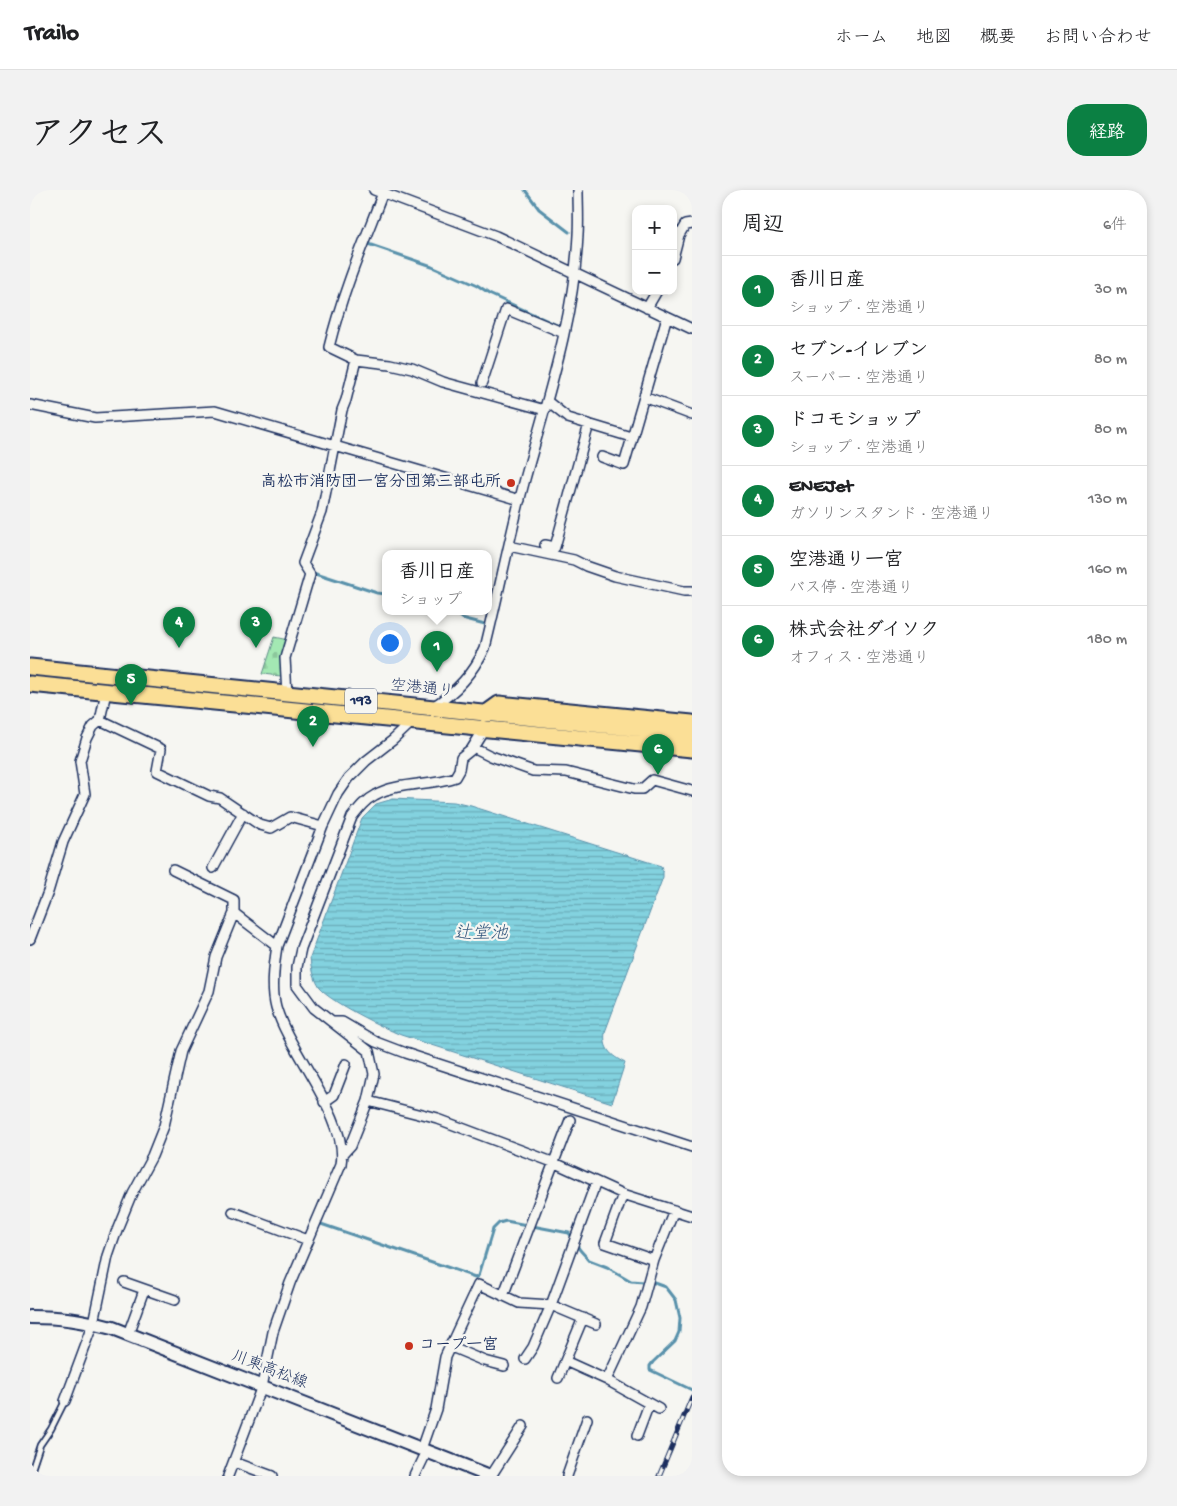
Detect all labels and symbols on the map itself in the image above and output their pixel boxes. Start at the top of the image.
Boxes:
place label: 高松市消防団一宮分団第三部屯所 [261,472,501,493]
marker: 高松市消防団一宮分団第三部屯所 [505,477,517,489]
pin: 4 [163,607,195,648]
pin: 3 [240,607,272,648]
your location [377,630,403,656]
pin: 1 [421,631,453,672]
pin: 5 [115,664,147,705]
street label: 空港通り [389,676,455,703]
road number: 193 [345,688,377,714]
pin: 2 [297,706,329,747]
pin: 6 [642,734,674,775]
water label: 辻堂池 [454,923,509,945]
place label: コープ一宮 [419,1335,498,1356]
marker: コープ一宮 [403,1340,415,1352]
street label: 川東高松線 [228,1346,310,1394]

